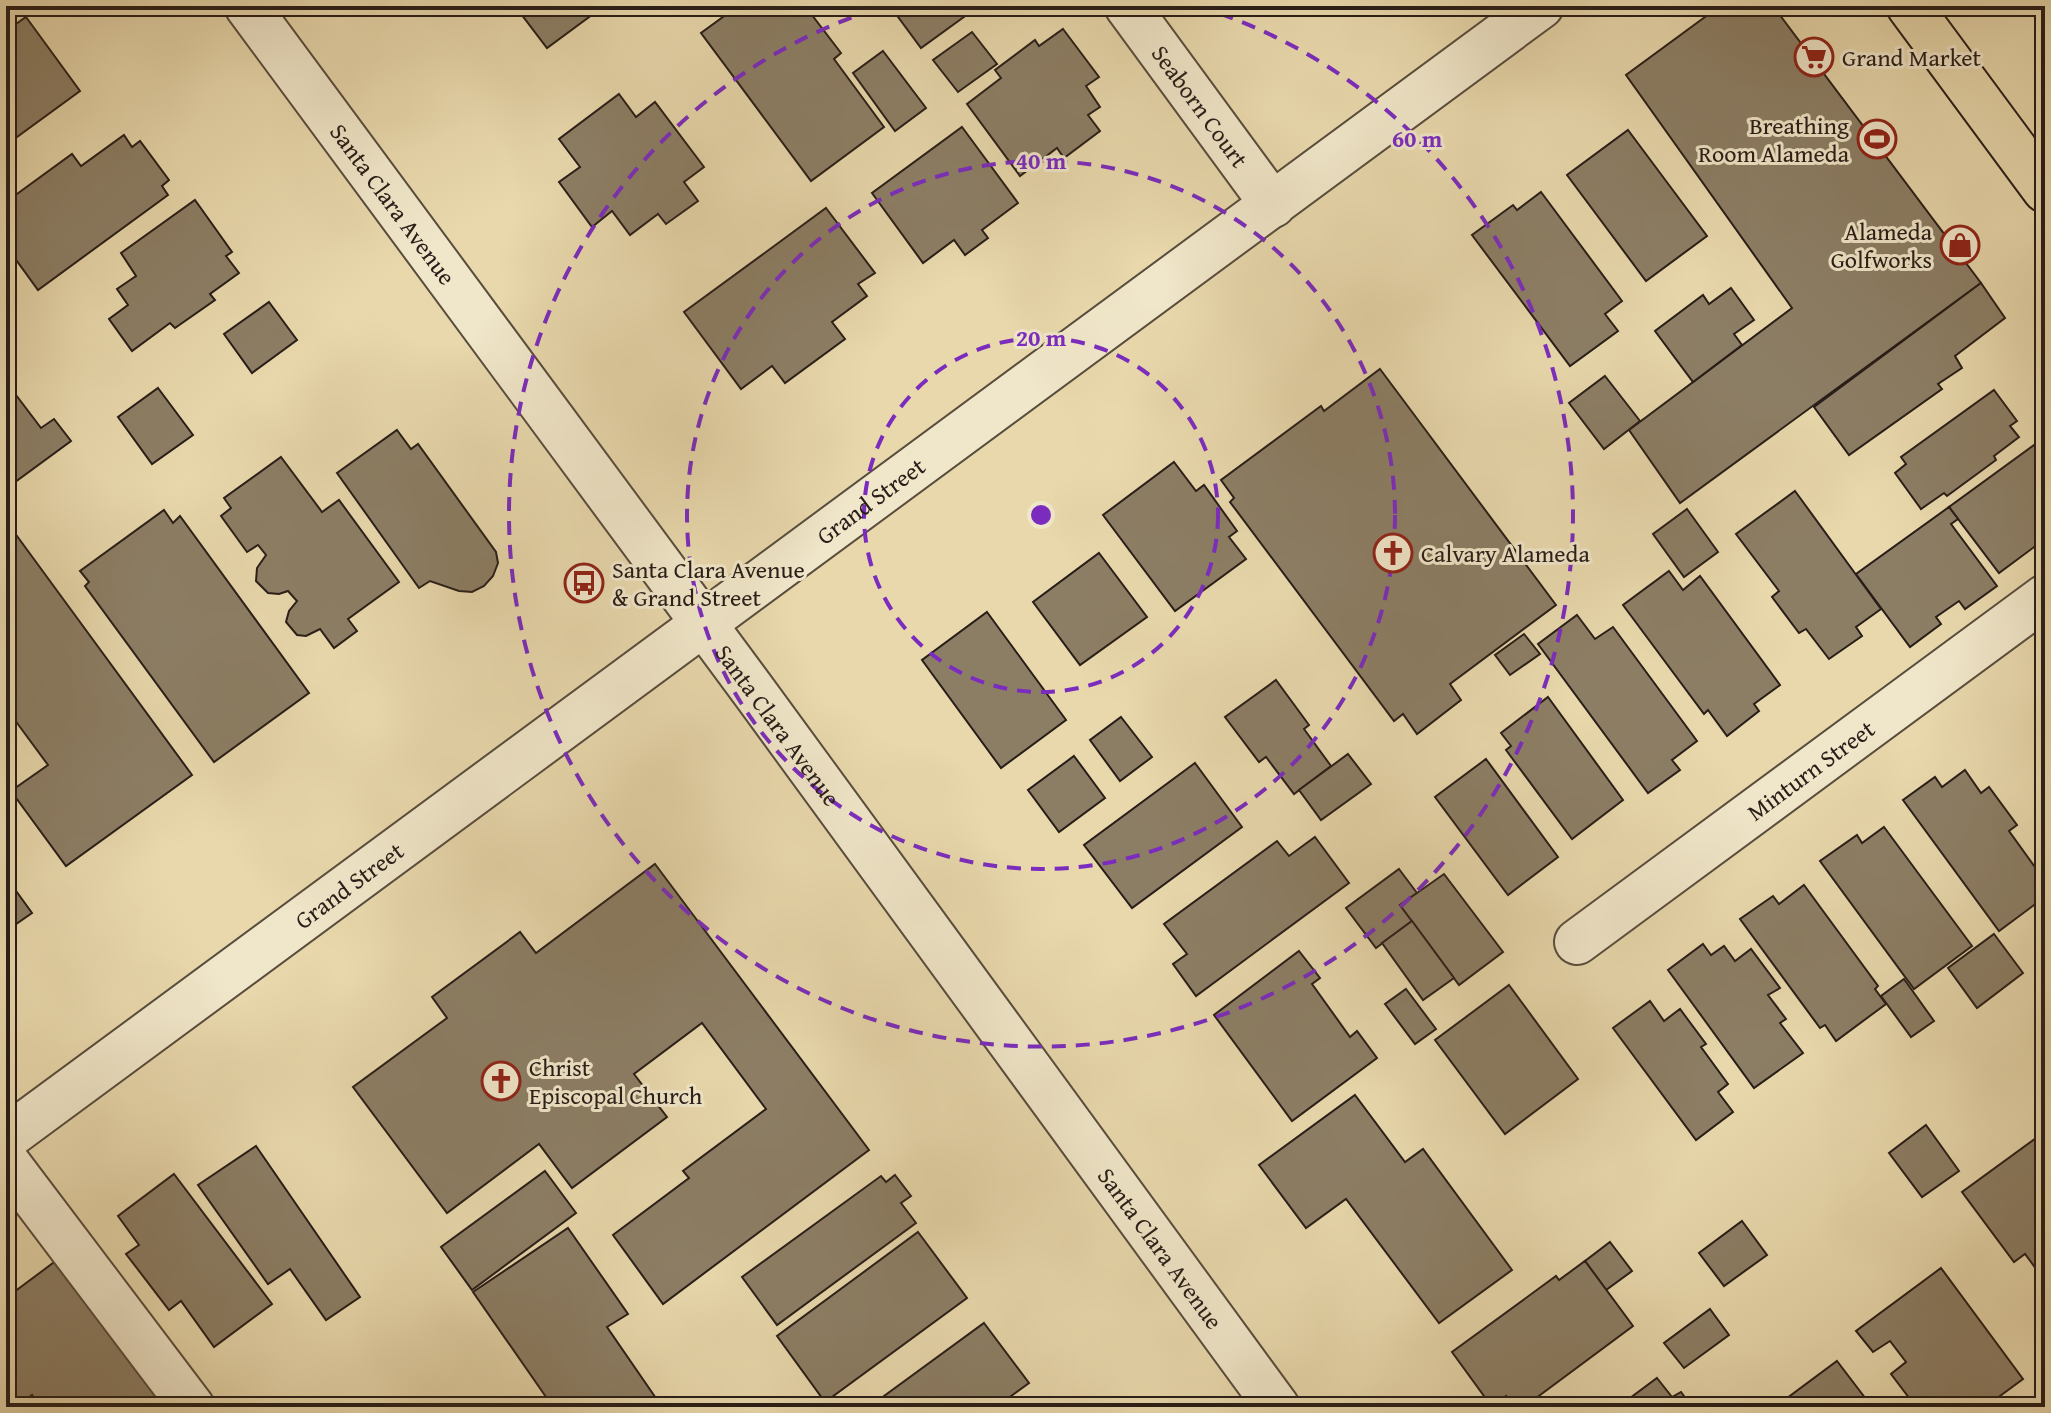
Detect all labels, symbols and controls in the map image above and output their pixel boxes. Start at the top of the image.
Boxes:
supermarket icon: Grand Market [1793,36,1835,78]
street label: Seaborn Court [1144,37,1257,175]
place label: Grand Market [1842,40,1982,75]
place label: Breathing Room Alameda [1698,108,1850,171]
street label: Santa Clara Avenue [322,116,465,292]
sports icon: Breathing Room Alameda [1856,118,1898,160]
text: 60 m [1392,121,1443,156]
text: 40 m [1016,143,1067,178]
place label: Alameda Golfworks [1831,214,1933,277]
shop icon: Alameda Golfworks [1939,224,1981,266]
text: 20 m [1016,320,1067,355]
street label: Grand Street [809,448,932,552]
centre of rings [1027,501,1055,529]
church icon: Calvary Alameda [1372,532,1414,574]
place label: Calvary Alameda [1421,536,1590,571]
place label: Santa Clara Avenue & Grand Street [612,552,805,615]
bus stop icon: Santa Clara Avenue & Grand Street [563,562,605,604]
street label: Santa Clara Avenue [707,637,849,813]
street label: Minturn Street [1739,711,1882,829]
street label: Grand Street [287,833,411,937]
place label: Christ Episcopal Church [529,1050,703,1113]
church icon: Christ Episcopal Church [480,1060,522,1102]
street label: Santa Clara Avenue [1090,1160,1232,1336]

